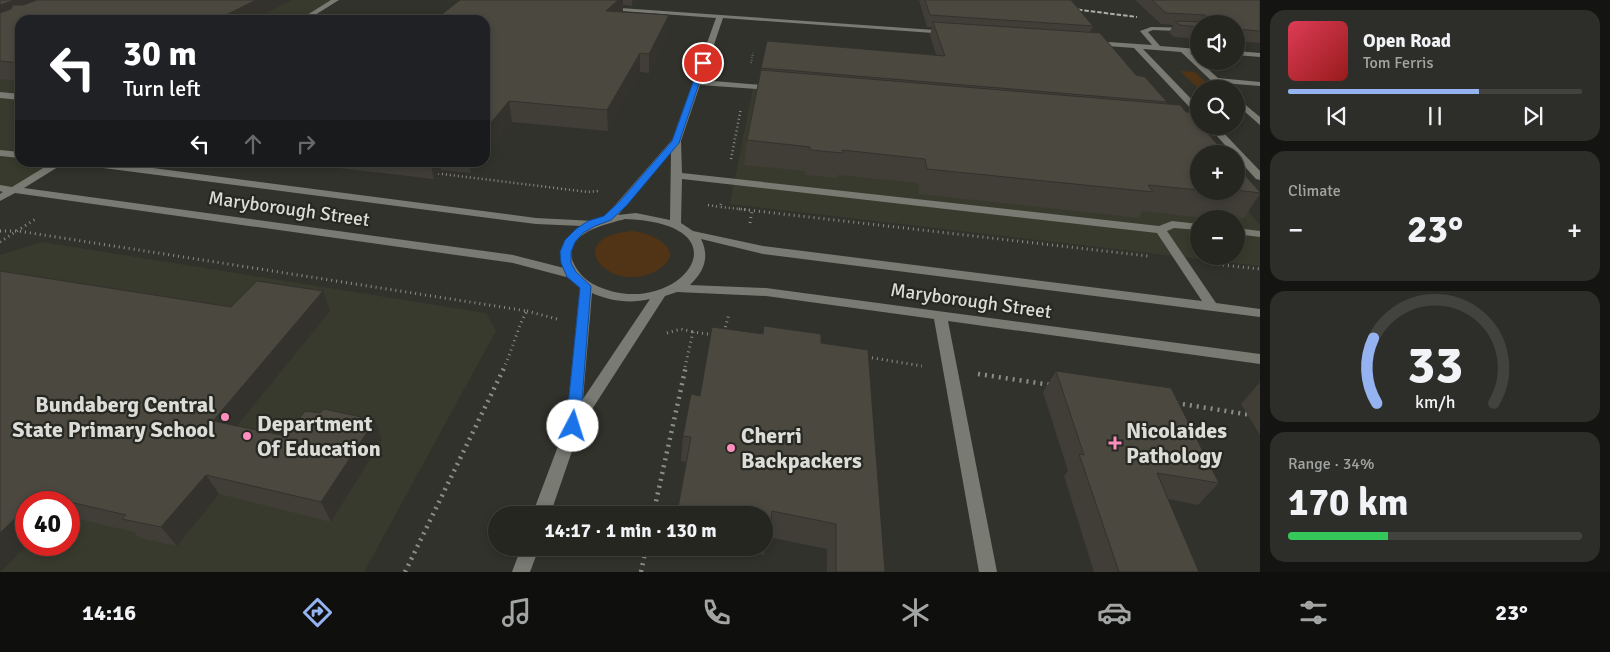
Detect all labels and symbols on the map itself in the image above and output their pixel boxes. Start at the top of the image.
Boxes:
pin [682,42,724,84]
street label: Maryborough Street [207,186,371,232]
street label: Maryborough Street [889,278,1053,324]
place label: Bundaberg Central State Primary School [12,391,215,443]
position arrow [546,399,598,451]
place label: Department Of Education [257,410,381,462]
marker: Bundaberg Central State Primary School [219,411,231,423]
place label: Nicolaides Pathology [1126,417,1227,469]
place label: Cherri Backpackers [741,422,862,474]
marker: Department Of Education [241,430,253,442]
marker: Nicolaides Pathology [1108,436,1122,450]
marker: Cherri Backpackers [725,442,737,454]
speed limit sign: 40 [15,491,80,556]

